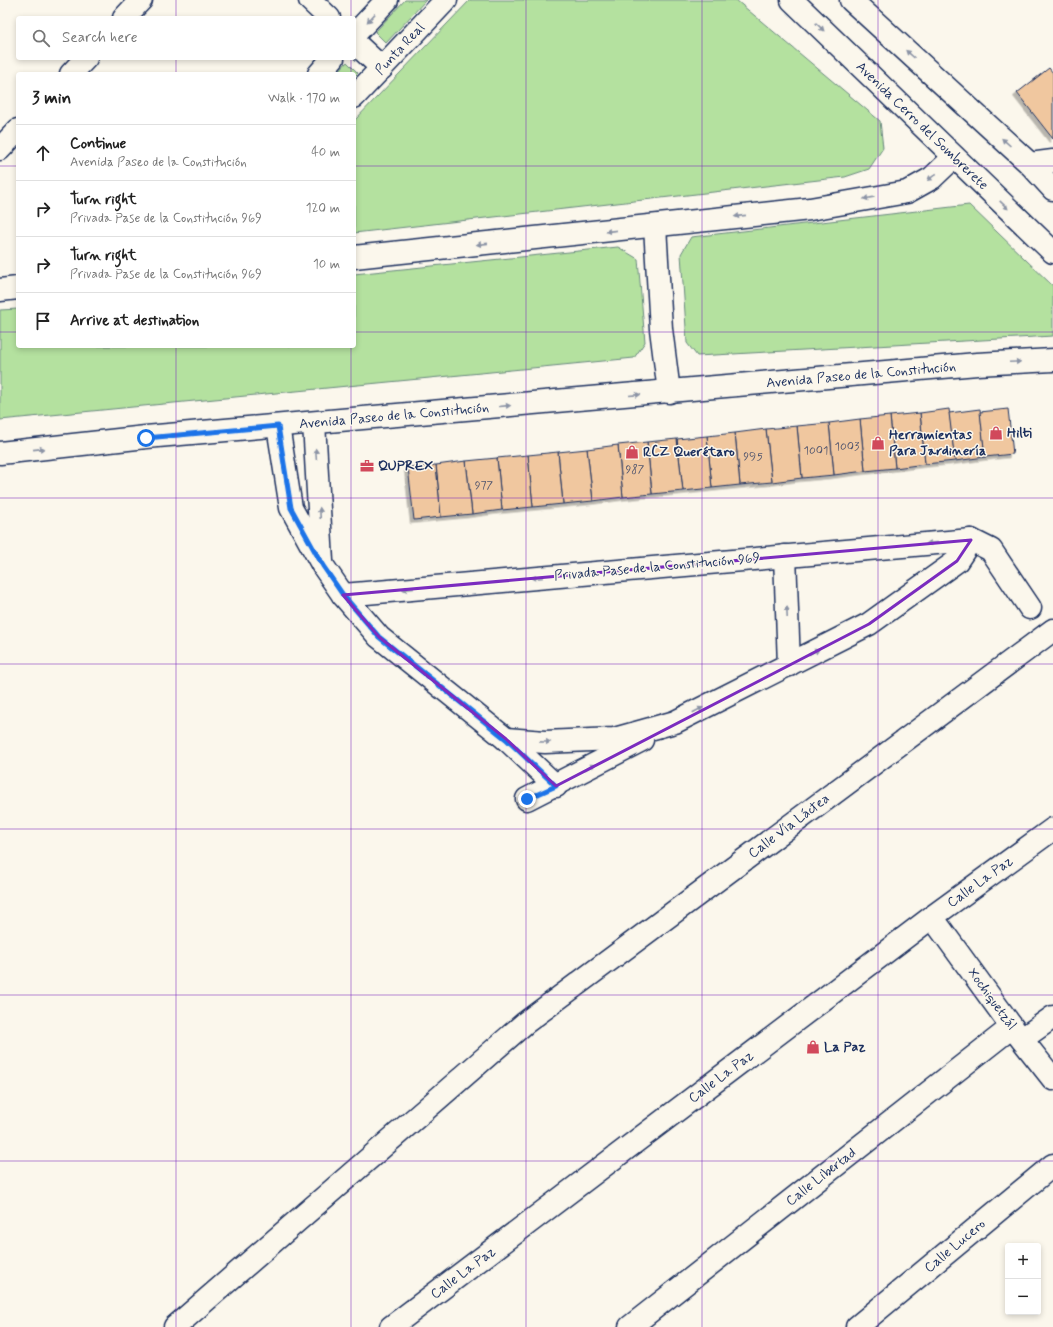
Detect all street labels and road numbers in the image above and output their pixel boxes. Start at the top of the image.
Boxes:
street label: Punta Real [371,19,429,79]
street label: Avenida Cerro del Sombrerete [852,58,992,194]
street label: Avenida Paseo de la Constitución [765,358,957,392]
street label: Avenida Paseo de la Constitución [298,399,490,433]
street label: Privada Pase de la Constitución 969 [553,549,761,585]
street label: Calle Vía Láctea [745,789,833,862]
street label: Calle La Paz [944,852,1016,912]
street label: Xochiquetzál [963,964,1021,1034]
street label: Calle La Paz [685,1047,757,1107]
street label: Calle Libertad [782,1144,860,1210]
street label: Calle Lucero [921,1215,989,1277]
street label: Calle La Paz [427,1243,499,1303]

